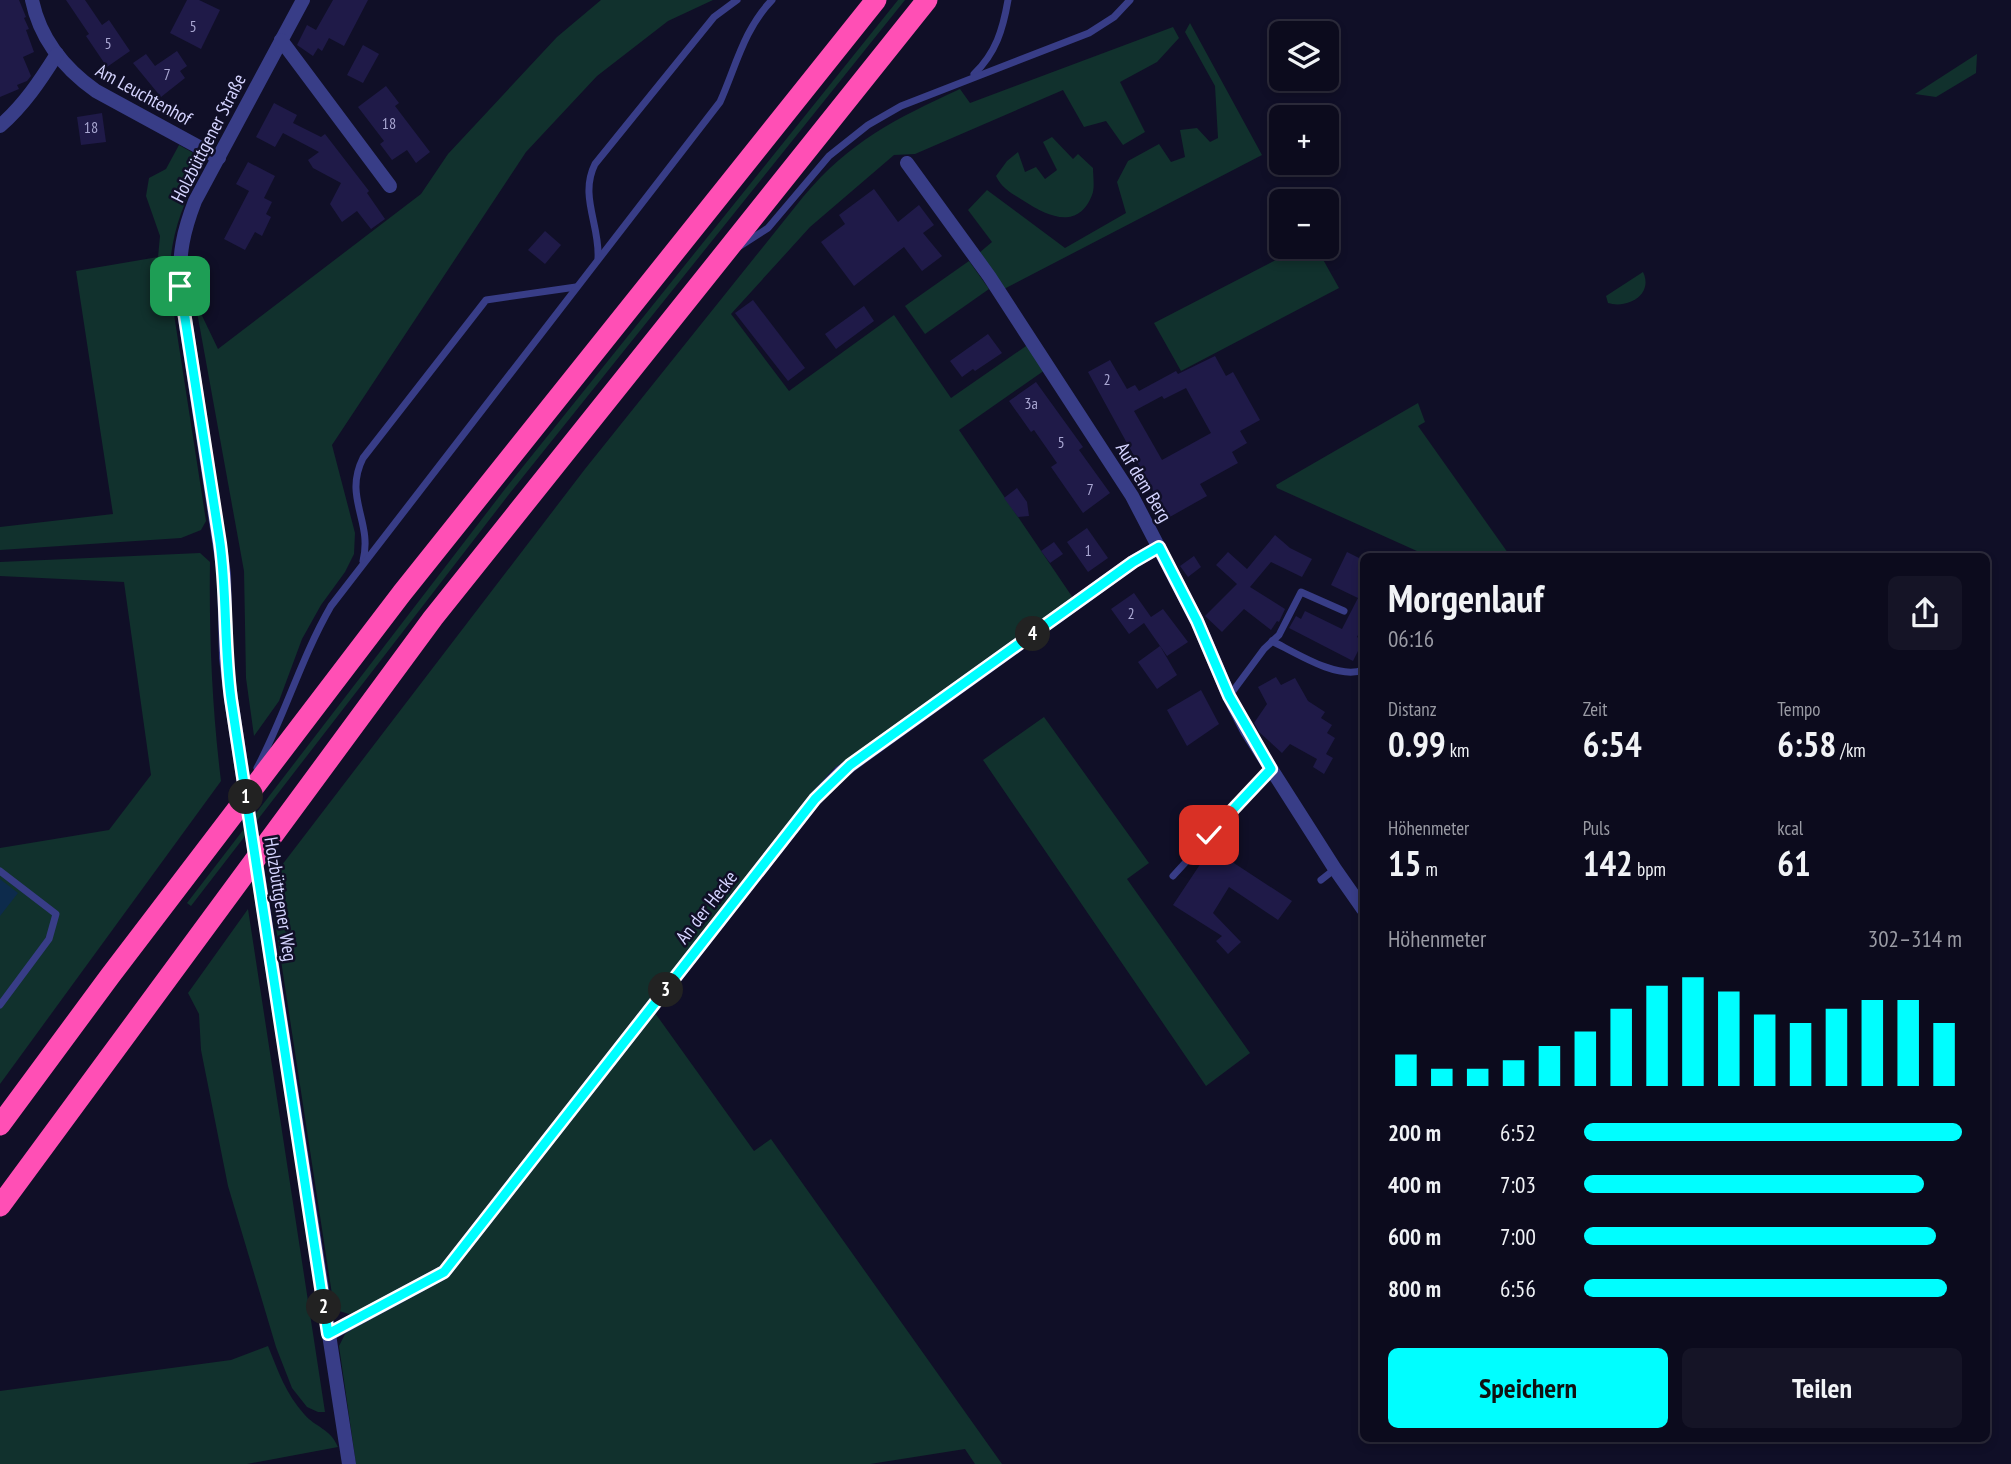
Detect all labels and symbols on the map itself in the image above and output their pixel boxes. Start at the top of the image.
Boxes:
house number: 5 [189,16,197,36]
house number: 5 [104,33,112,53]
street label: Am Leuchtenhof [92,58,197,131]
house number: 7 [163,64,171,84]
street label: Holzbüttgener Straße [165,70,251,206]
house number: 18 [382,113,396,133]
house number: 18 [84,117,98,137]
pin [150,256,210,316]
house number: 2 [1103,369,1111,389]
house number: 3a [1024,393,1038,413]
house number: 5 [1057,432,1065,452]
street label: Auf dem Berg [1111,438,1177,526]
house number: 7 [1086,479,1094,499]
house number: 1 [1084,540,1092,560]
house number: 2 [1127,603,1135,623]
pin: 4 [1016,616,1050,652]
pin: 1 [229,780,264,814]
pin [1179,805,1239,865]
street label: Holzbüttgener Weg [259,835,303,963]
street label: An der Hecke [670,865,742,948]
pin: 3 [648,972,684,1007]
pin: 2 [306,1290,342,1324]

